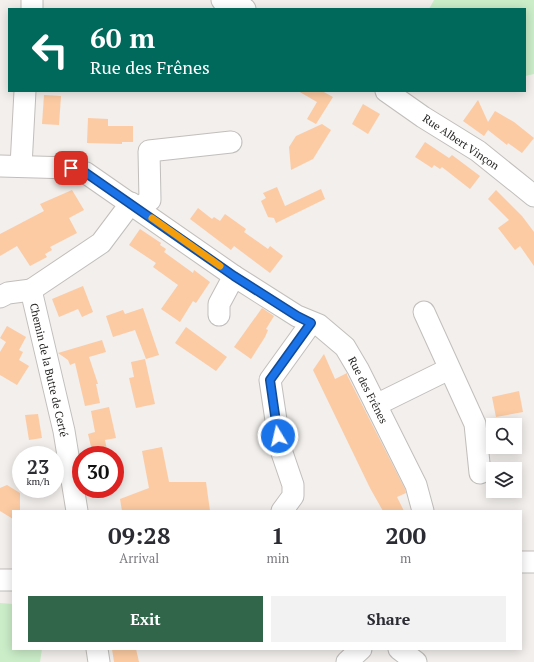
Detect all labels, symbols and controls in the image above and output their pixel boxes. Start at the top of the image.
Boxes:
text: 60 m [90,19,155,56]
icon: left [24,24,76,76]
text: Rue des Frênes [90,55,210,79]
street label: Rue Albert Vinçon [420,111,502,173]
pin [54,151,88,185]
icon: arrive [60,157,82,179]
street label: Chemin de la Butte de Certé [27,302,71,439]
street label: Rue des Frênes [345,354,391,426]
position arrow [257,415,299,457]
map controls [486,418,522,498]
button: search [486,418,522,454]
speed limit sign: 30 [72,446,124,498]
text: 23 [27,453,49,480]
button: layers [486,462,522,498]
text: km/h [26,475,50,488]
text: 09:28 [108,519,170,551]
text: 1 [271,519,285,551]
text: 200 [385,519,426,551]
text: Arrival [119,549,159,567]
text: min [266,549,289,567]
text: m [400,549,411,567]
button: Exit [28,596,263,642]
button: Share [271,596,506,642]

